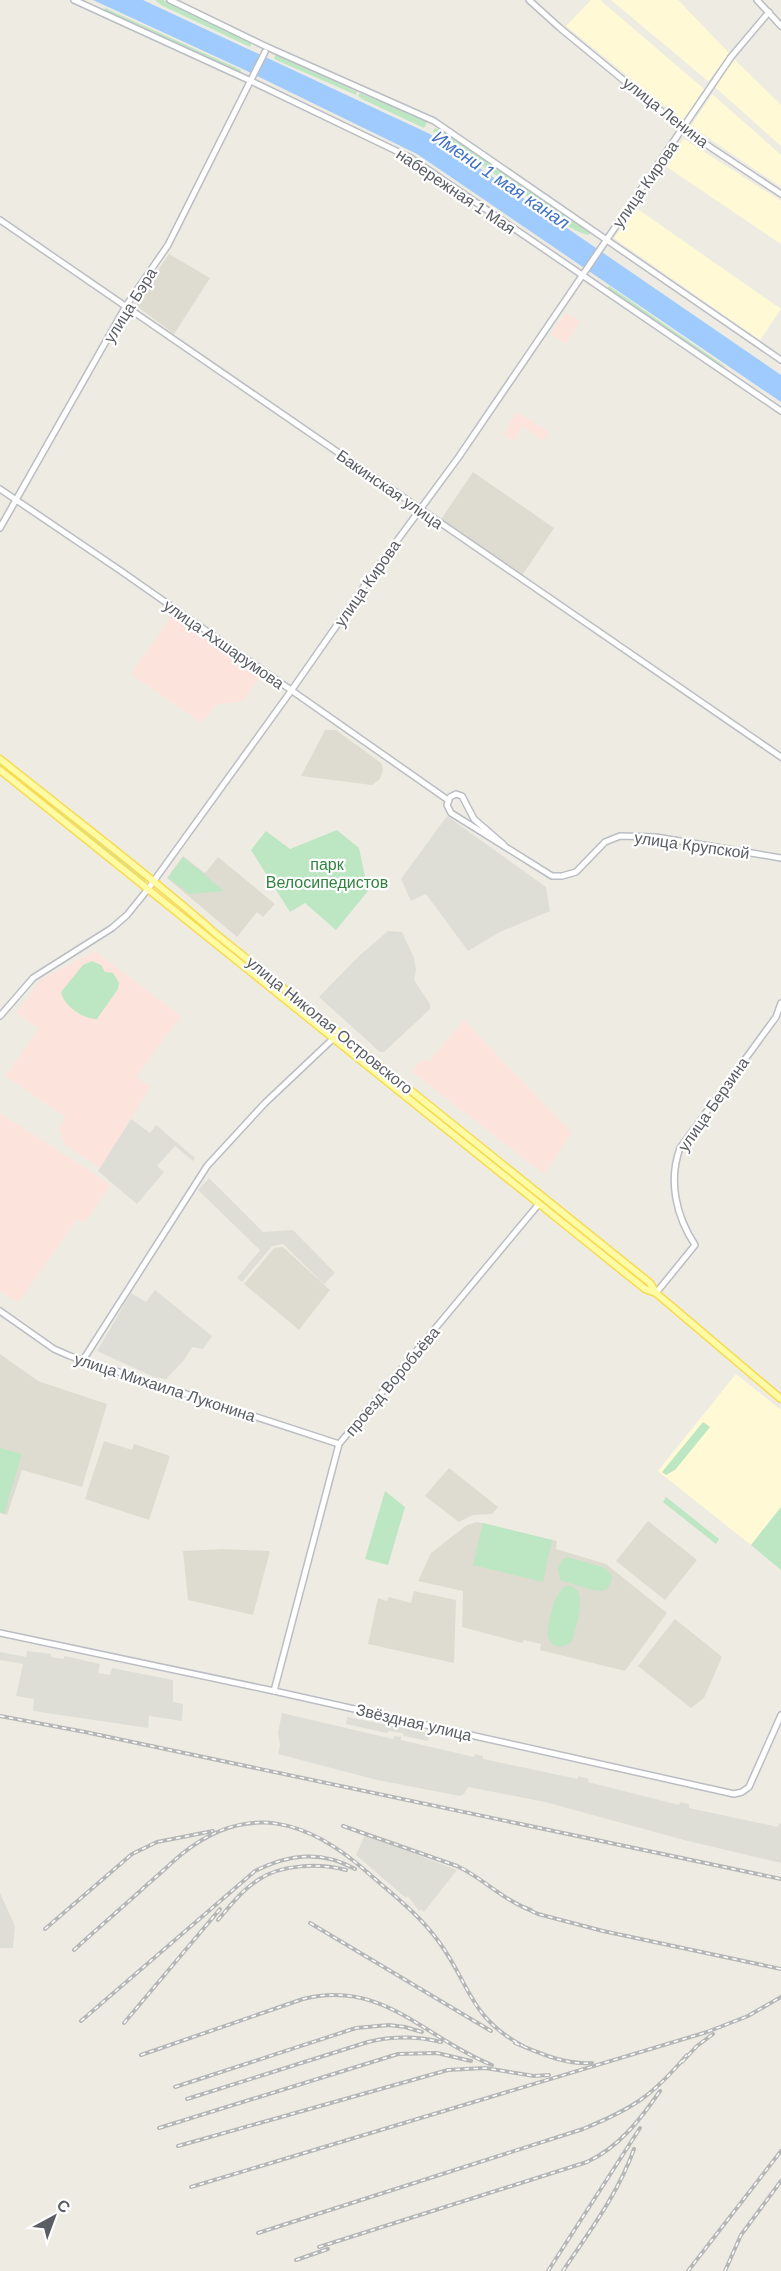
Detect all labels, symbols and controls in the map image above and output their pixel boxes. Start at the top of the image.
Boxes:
street label: улица Ленина [620,74,712,151]
water label: Имени 1 мая канал [429,127,573,233]
street label: улица Кирова [609,138,682,231]
street label: набережная 1 Мая [393,145,518,237]
street label: улица Бэра [101,265,160,346]
street label: Бакинская улица [333,446,446,532]
street label: улица Кирова [331,537,404,630]
street label: улица Ахшарумова [160,597,287,692]
street label: улица Крупской [633,829,751,862]
park label: парк Велосипедистов [266,856,388,891]
street label: улица Николая Островского [243,953,416,1098]
street label: улица Берзина [675,1054,752,1154]
street label: проезд Воробьёва [342,1323,443,1439]
street label: улица Михаила Луконина [72,1350,258,1425]
street label: Звёздная улица [354,1701,473,1744]
north arrow [24,2187,84,2247]
text: С [54,2196,74,2217]

